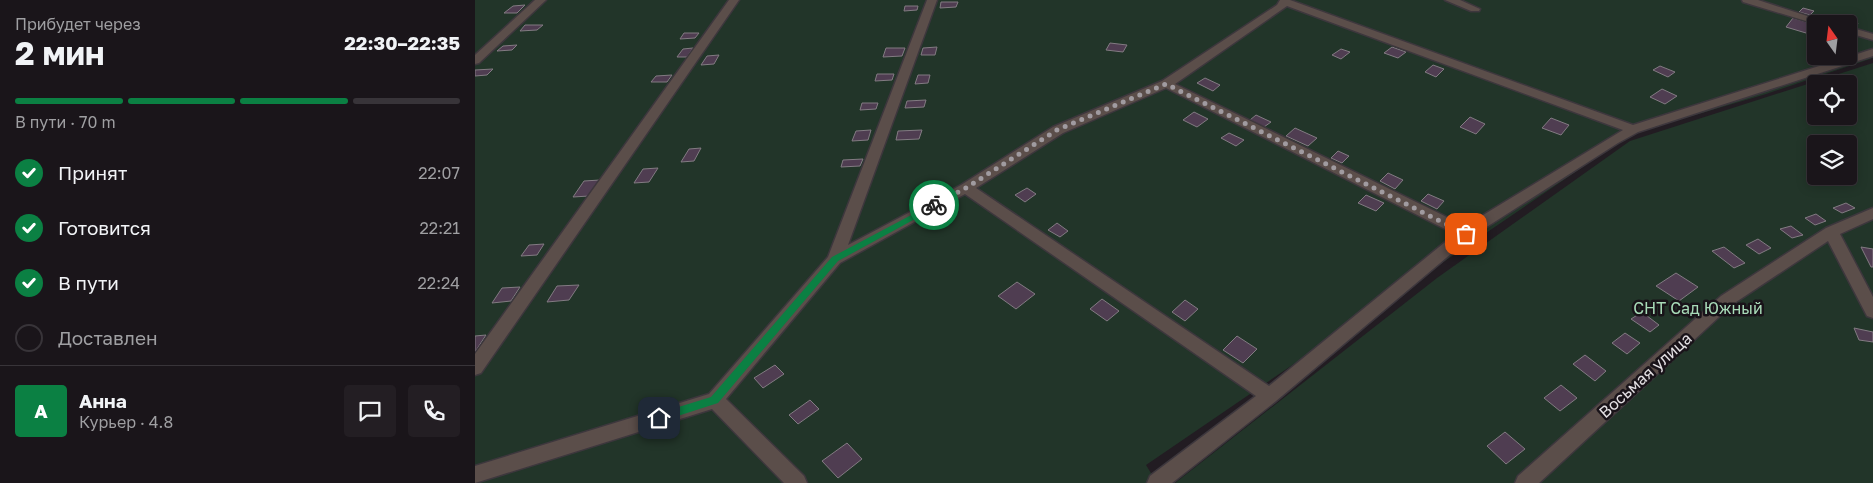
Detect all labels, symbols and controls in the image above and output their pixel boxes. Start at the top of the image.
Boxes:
text: Прибудет через [15,14,141,34]
north arrow [1807,15,1857,65]
map controls [1807,15,1857,185]
text: 22:30–22:35 [344,31,460,54]
text: 2 мин [15,34,105,72]
button: locate [1807,75,1857,125]
text: В пути · 70 m [15,112,116,132]
button: layers [1807,135,1857,185]
icon: check [15,159,43,187]
text: Принят [58,161,127,184]
text: 22:07 [418,163,460,183]
courier [909,180,959,230]
icon: bike [920,191,948,219]
pin [1445,213,1487,255]
icon: check [15,214,43,242]
text: Готовится [58,216,151,239]
text: 22:21 [420,218,460,238]
icon: bag [1452,220,1480,248]
icon: check [15,269,43,297]
text: В пути [58,271,119,294]
text: 22:24 [418,273,460,293]
park label: СНТ Сад Южный [1633,298,1763,318]
text: Доставлен [58,326,158,349]
street label: Восьмая улица [1594,328,1696,422]
button: chat [344,385,396,437]
button: phone [408,385,460,437]
text: Анна [79,389,127,412]
pin [638,397,680,439]
text: А [34,399,48,422]
icon: home [645,404,673,432]
text: Курьер · 4.8 [79,412,173,432]

